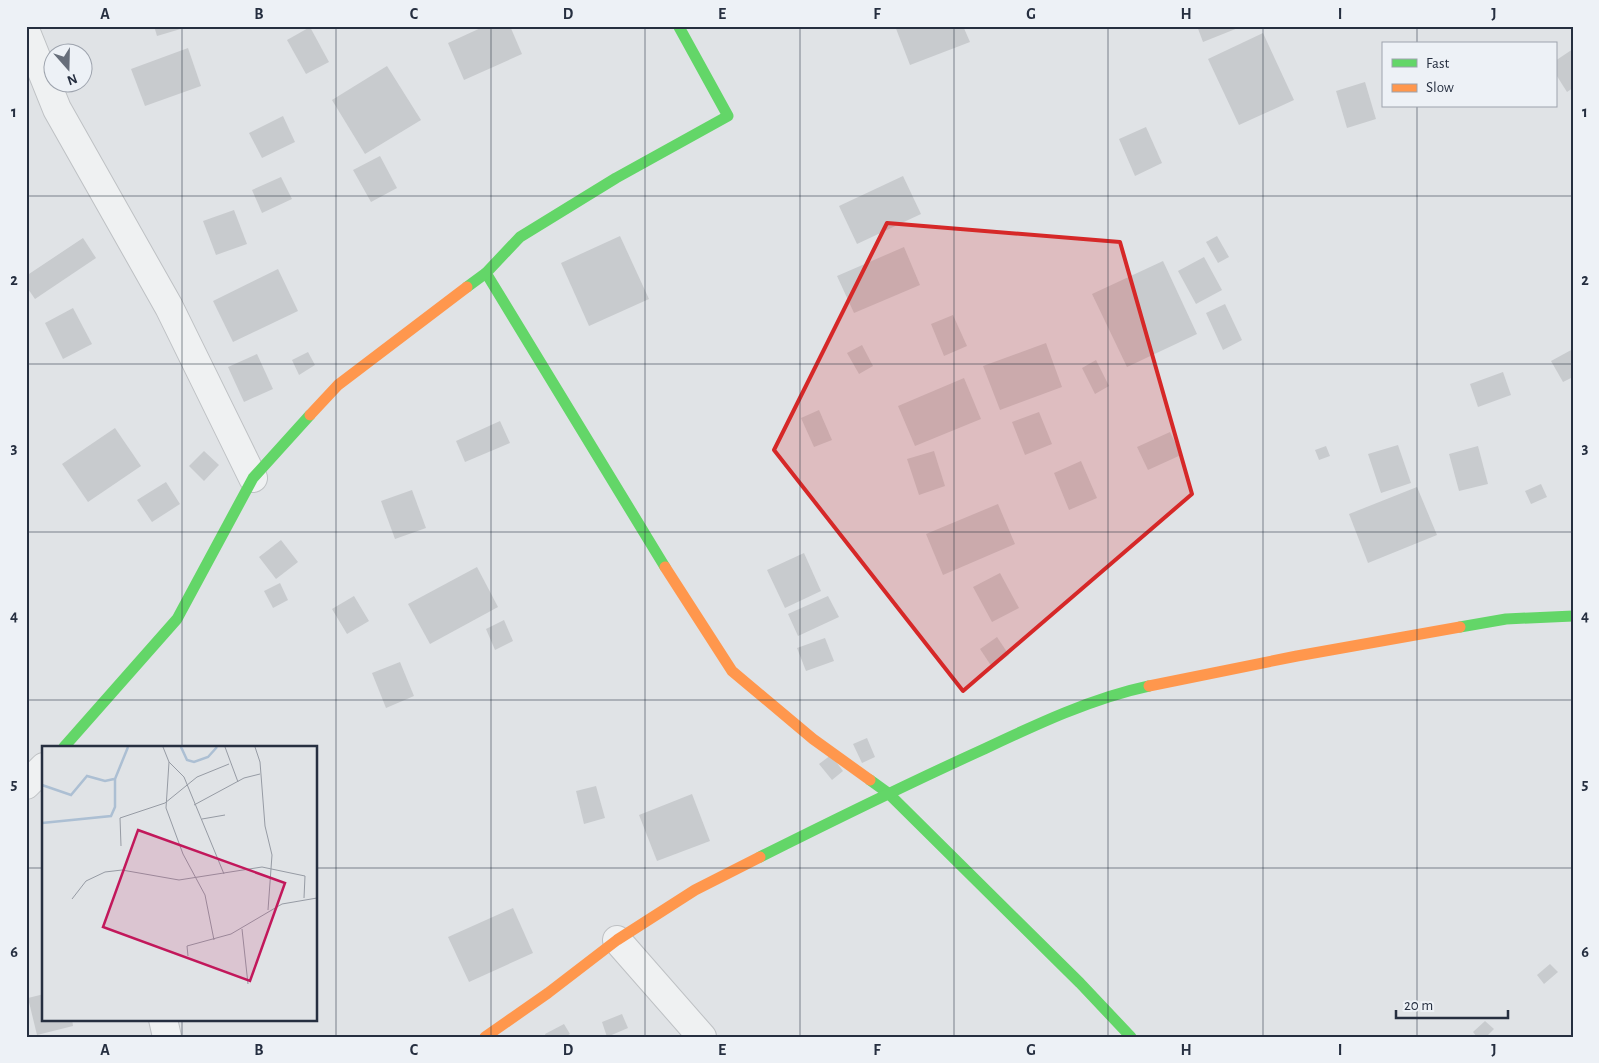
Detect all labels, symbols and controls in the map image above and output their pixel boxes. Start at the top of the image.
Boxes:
text: A [100,6,110,22]
text: B [254,6,264,22]
text: C [410,6,419,22]
text: D [563,6,574,22]
text: E [718,6,726,22]
text: F [873,6,881,22]
text: G [1026,6,1036,22]
text: H [1180,6,1192,22]
text: I [1338,6,1342,22]
text: J [1491,6,1497,22]
north arrow [42,42,92,92]
legend [1382,42,1556,108]
text: Fast [1426,56,1450,71]
text: N [65,71,79,88]
text: Slow [1426,80,1454,95]
text: 1 [11,104,17,120]
text: 1 [1582,104,1588,120]
text: 2 [10,272,18,288]
text: 2 [1581,272,1589,288]
text: 3 [11,440,18,456]
text: 3 [1582,440,1589,456]
text: 4 [10,608,18,624]
text: 4 [1581,608,1589,624]
inset map [42,746,318,1020]
text: 5 [11,776,18,792]
text: 5 [1582,776,1589,792]
text: 6 [10,944,18,960]
text: 6 [1581,944,1589,960]
scale bar [1396,988,1509,1020]
text: 20 m [1404,998,1433,1013]
text: A [100,1042,110,1058]
text: B [254,1042,264,1058]
text: C [410,1042,419,1058]
text: D [563,1042,574,1058]
text: E [718,1042,726,1058]
text: F [873,1042,881,1058]
text: G [1026,1042,1036,1058]
text: H [1180,1042,1192,1058]
text: I [1338,1042,1342,1058]
text: J [1491,1042,1497,1058]

